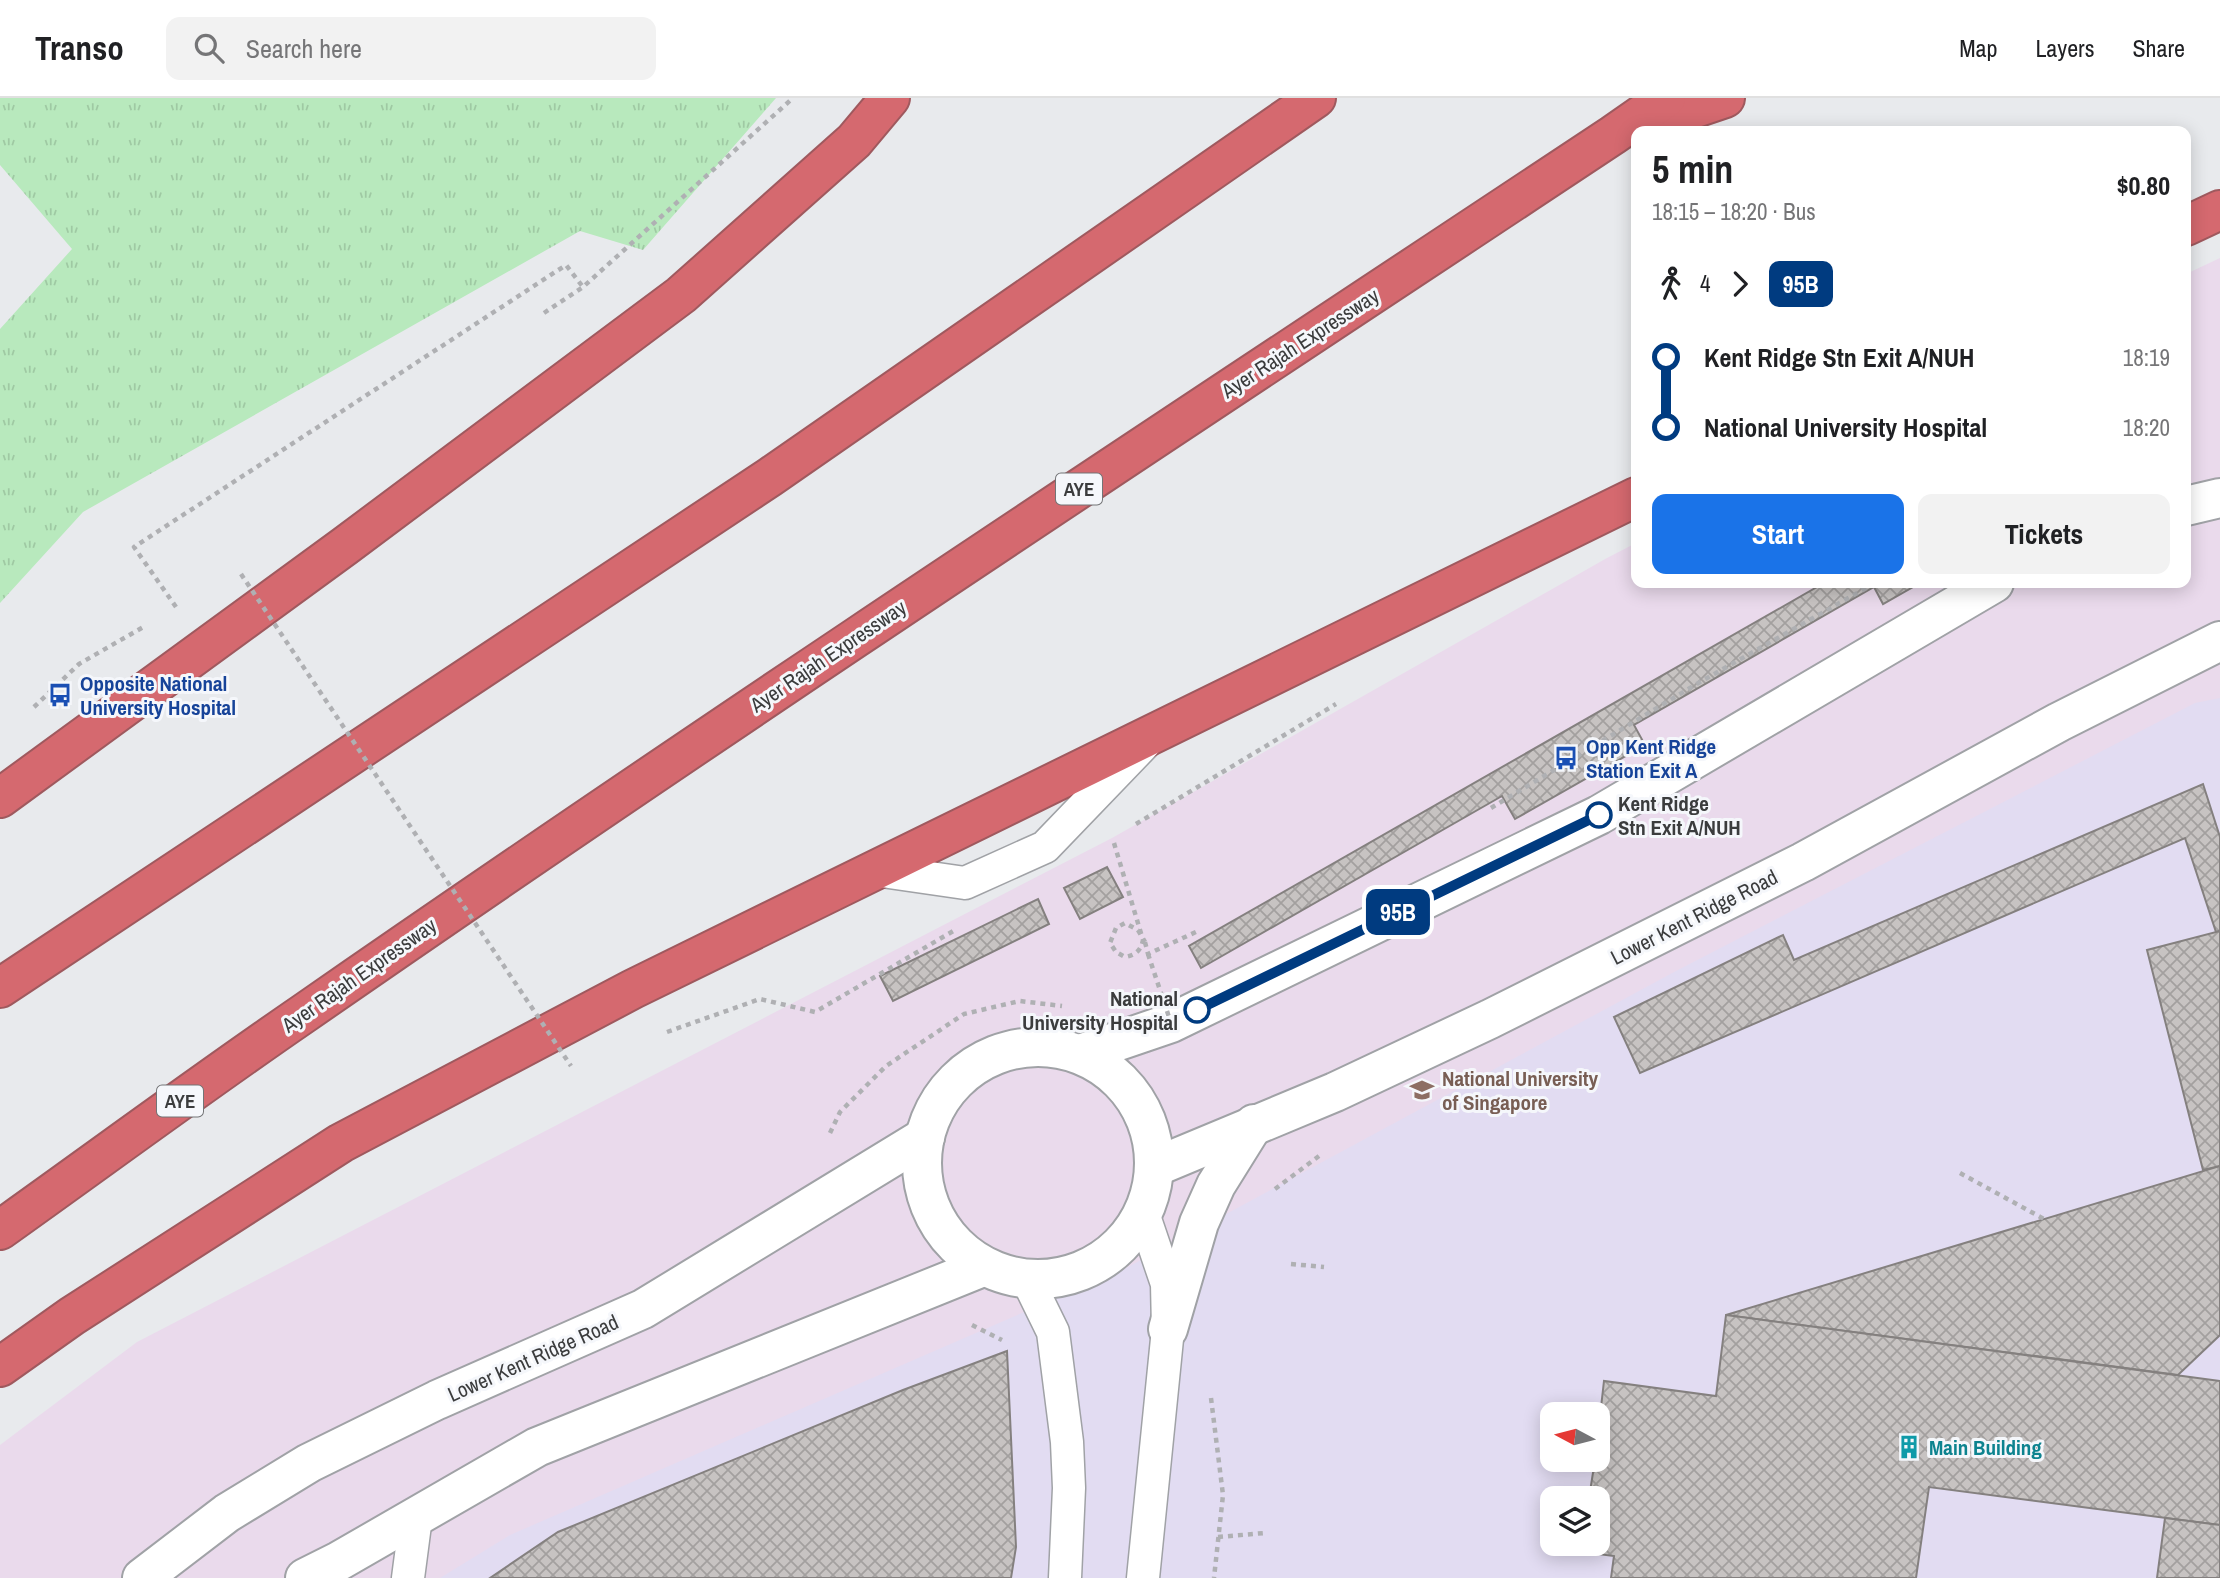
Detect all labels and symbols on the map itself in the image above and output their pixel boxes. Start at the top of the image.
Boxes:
street label: Ayer Rajah Expressway [1215,281,1385,405]
road number: AYE [1056,474,1102,504]
street label: Ayer Rajah Expressway [743,593,912,720]
place label: Opposite National University Hospital [80,669,236,722]
bus stop icon: Opposite National University Hospital [46,681,74,709]
place label: Opp Kent Ridge Station Exit A [1586,732,1716,785]
bus stop icon: Opp Kent Ridge Station Exit A [1552,744,1580,772]
place label: Kent Ridge Stn Exit A/NUH [1618,789,1741,842]
marker: Kent Ridge Stn Exit A/NUH [1586,802,1612,828]
street label: Lower Kent Ridge Road [1606,862,1782,972]
line badge: 95B [1358,889,1438,935]
street label: Ayer Rajah Expressway [275,911,442,1040]
place label: National University Hospital [1022,984,1178,1037]
marker: National University Hospital [1184,997,1210,1023]
place label: National University of Singapore [1442,1064,1598,1117]
school or university icon: National University of Singapore [1408,1076,1436,1104]
road number: AYE [157,1085,203,1116]
street label: Lower Kent Ridge Road [443,1307,623,1409]
north arrow [1540,1402,1610,1472]
building icon: Main Building [1895,1433,1923,1461]
place label: Main Building [1929,1433,2042,1462]

